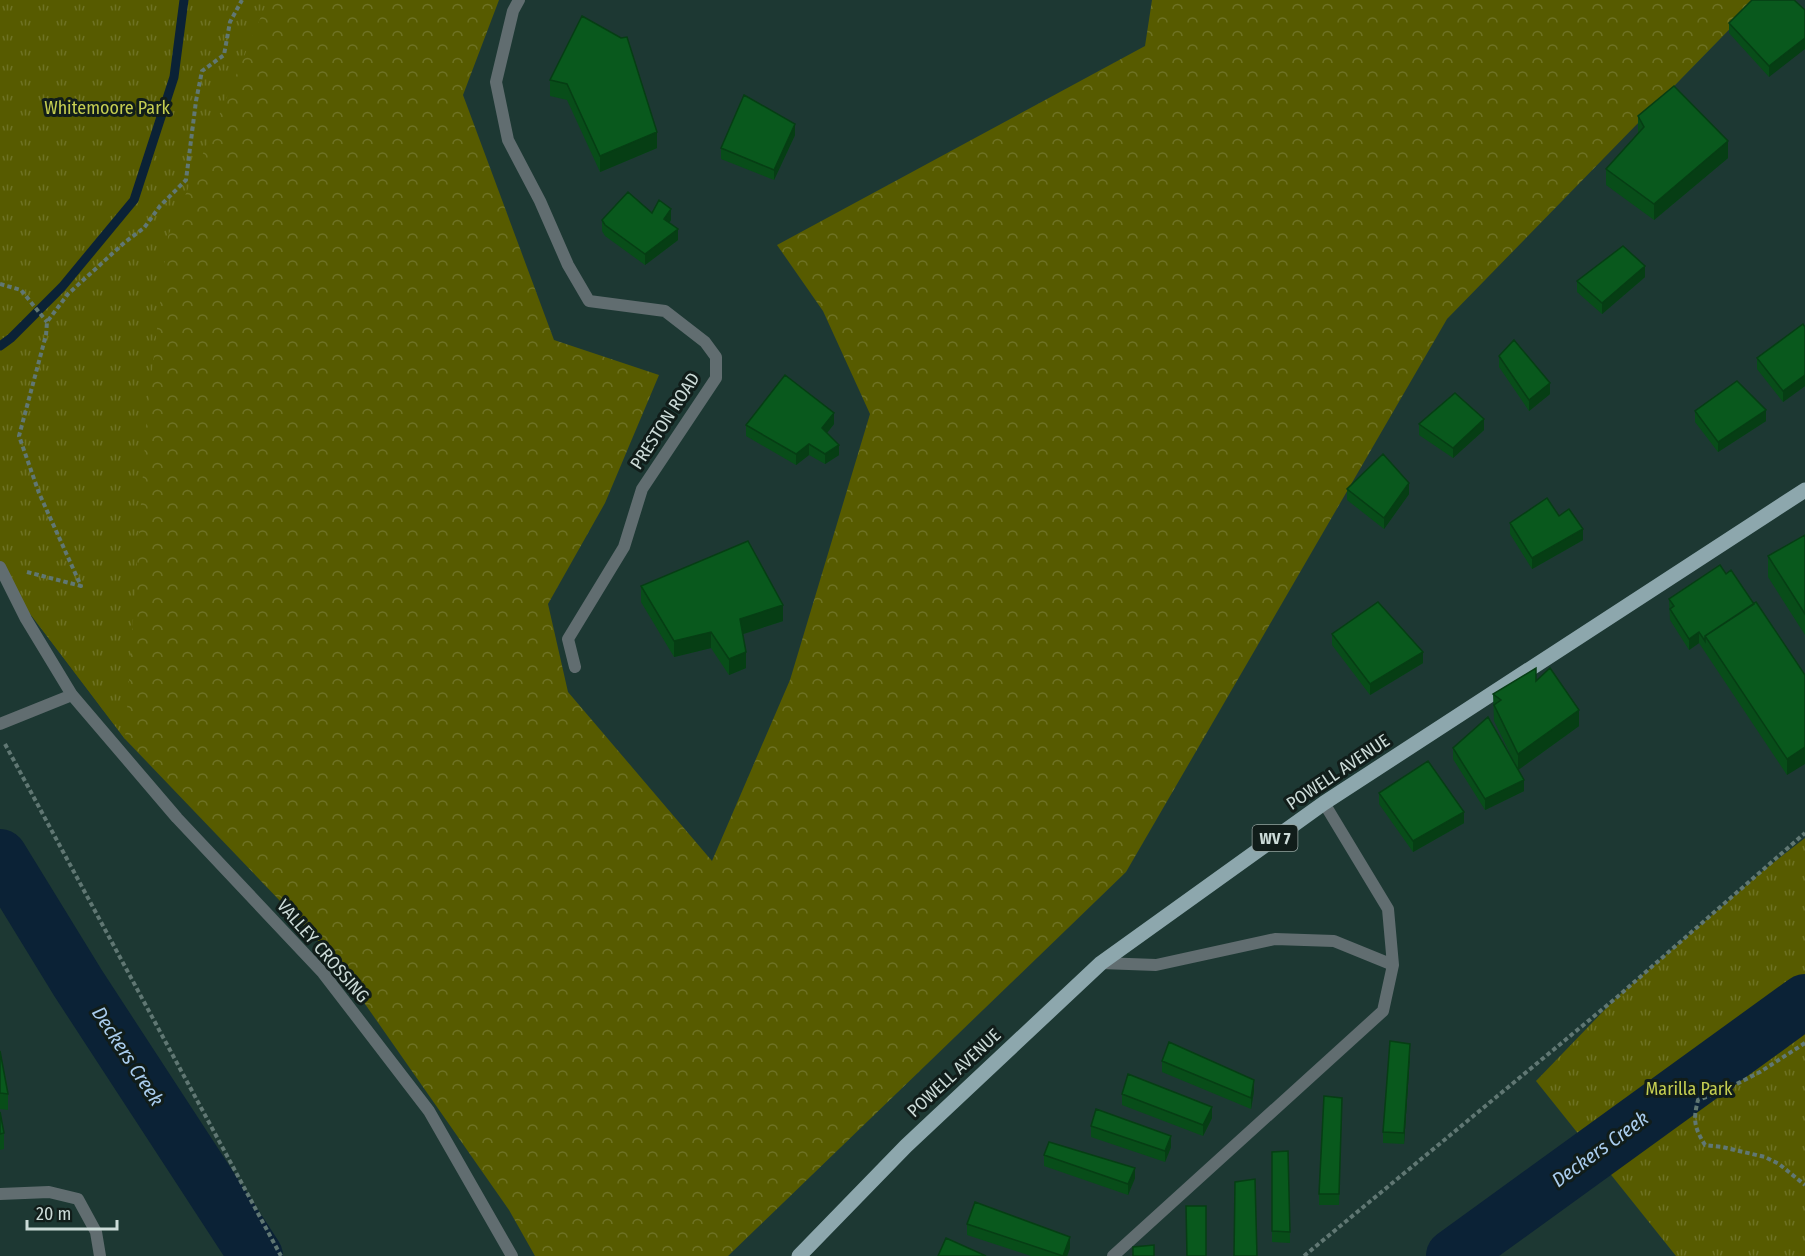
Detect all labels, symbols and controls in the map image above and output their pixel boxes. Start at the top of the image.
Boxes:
park label: Whitemoore Park [44,97,170,119]
street label: PRESTON ROAD [626,369,704,473]
street label: POWELL AVENUE [1282,729,1394,815]
road number: WV 7 [1252,825,1298,851]
street label: VALLEY CROSSING [272,895,374,1007]
water label: Deckers Creek [87,1002,169,1110]
street label: POWELL AVENUE [903,1024,1005,1122]
park label: Marilla Park [1646,1078,1733,1100]
water label: Deckers Creek [1547,1106,1653,1192]
scale bar [27,1193,117,1231]
text: 20 m [36,1203,71,1225]

